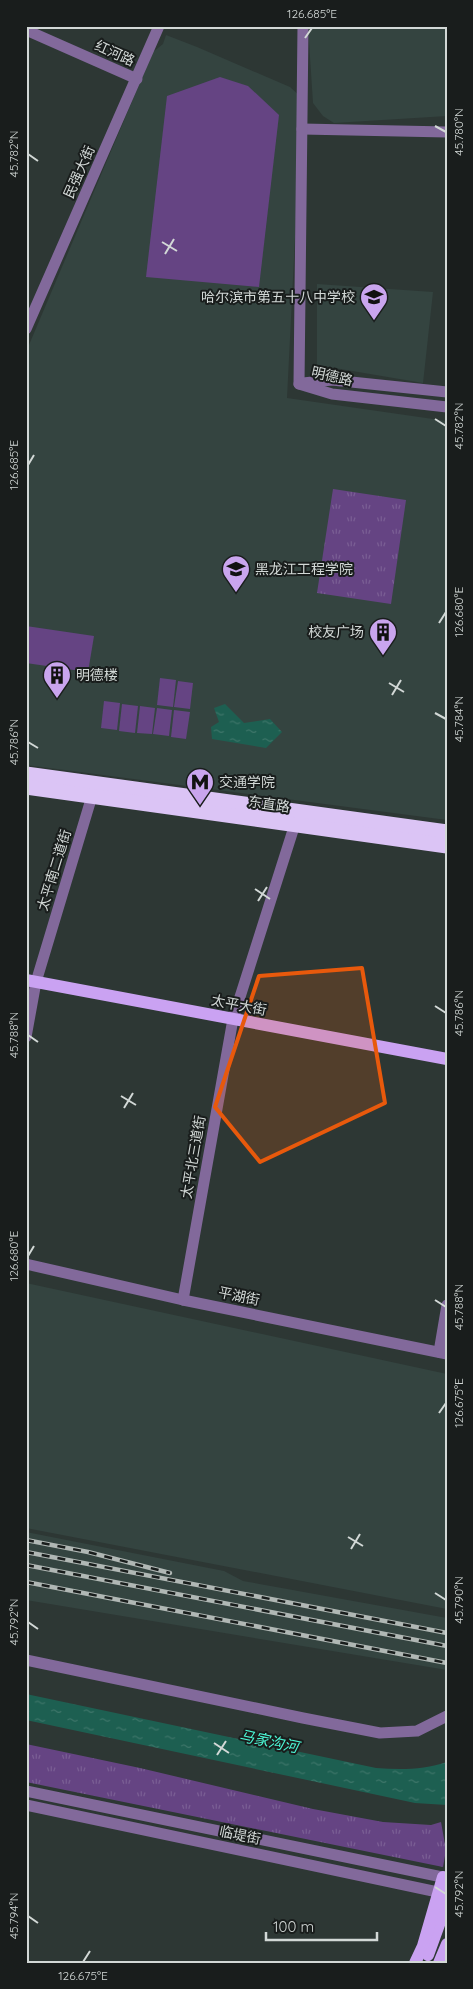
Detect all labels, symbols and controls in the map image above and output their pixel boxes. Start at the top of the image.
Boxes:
text: 126.685°E [287,6,337,21]
street label: 红河路 [92,36,138,70]
text: 45.780°N [451,108,466,156]
text: 45.782°N [6,131,21,177]
street label: 民强大街 [59,143,99,201]
school or university icon: 哈尔滨市第五十八中学校 [359,282,389,321]
place label: 哈尔滨市第五十八中学校 [201,288,355,306]
street label: 明德路 [310,363,354,389]
text: 45.782°N [451,403,466,449]
text: 126.685°E [6,440,21,490]
school or university icon: 黑龙江工程学院 [221,554,251,593]
place label: 黑龙江工程学院 [255,560,353,578]
text: 126.680°E [451,587,466,637]
building icon: 校友广场 [368,617,398,656]
place label: 校友广场 [308,623,364,641]
building icon: 明德楼 [42,660,72,699]
place label: 明德楼 [76,666,118,684]
text: 45.784°N [451,696,466,742]
text: 45.786°N [6,719,21,765]
metro station icon: 交通学院 [185,767,215,806]
place label: 交通学院 [219,773,275,791]
street label: 东直路 [247,792,291,816]
street label: 太平南二道街 [33,827,75,913]
text: 45.786°N [451,990,466,1036]
street label: 太平大街 [210,991,268,1019]
text: 45.788°N [6,1012,21,1058]
street label: 太平北三道街 [177,1114,209,1200]
text: 126.680°E [6,1231,21,1281]
street label: 平湖街 [217,1283,261,1309]
text: 45.788°N [451,1284,466,1330]
text: 126.675°E [451,1378,466,1428]
text: 45.790°N [451,1576,466,1624]
text: 45.792°N [6,1598,21,1646]
water label: 马家沟河 [238,1725,303,1757]
street label: 临堤街 [218,1822,262,1848]
text: 45.792°N [451,1870,466,1918]
text: 45.794°N [6,1893,21,1939]
scale bar [266,1909,377,1941]
text: 100 m [273,1917,314,1936]
text: 126.675°E [58,1968,108,1983]

